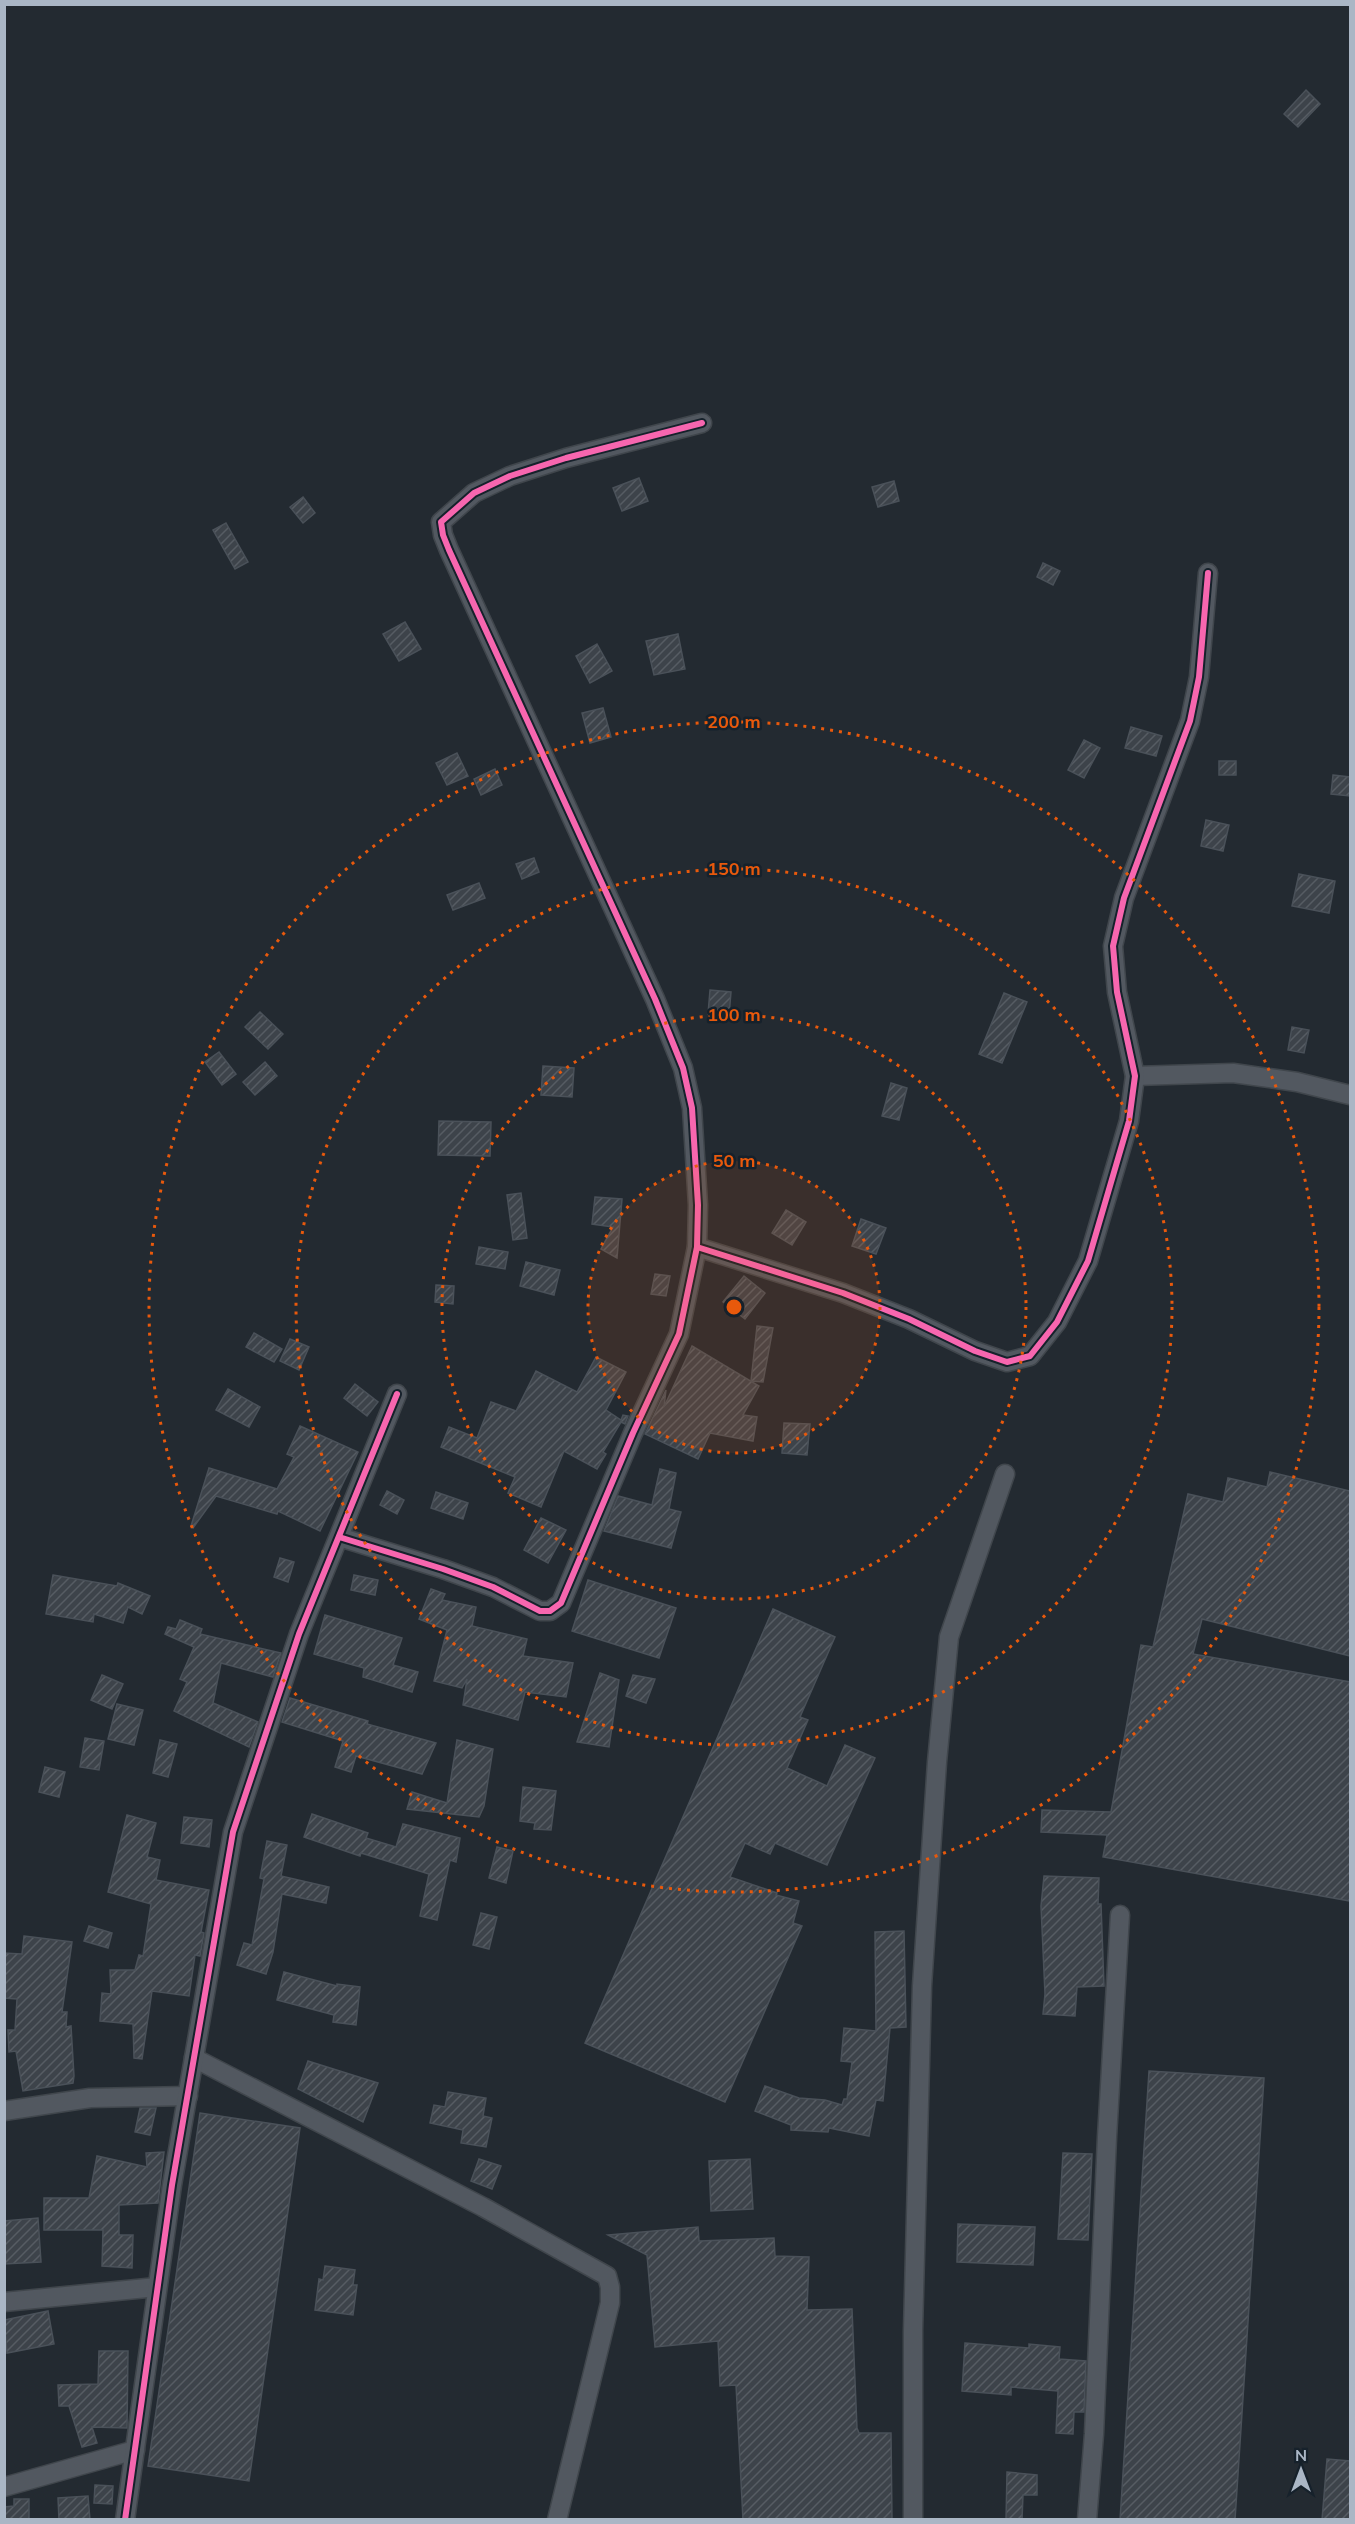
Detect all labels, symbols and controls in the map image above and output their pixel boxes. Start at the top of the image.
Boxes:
text: 200 m [707,710,761,733]
text: 150 m [707,857,761,880]
text: 100 m [707,1003,761,1026]
text: 50 m [713,1149,755,1172]
centre of rings [724,1297,744,1317]
north arrow [1271,2440,1331,2500]
text: N [1295,2445,1307,2465]

